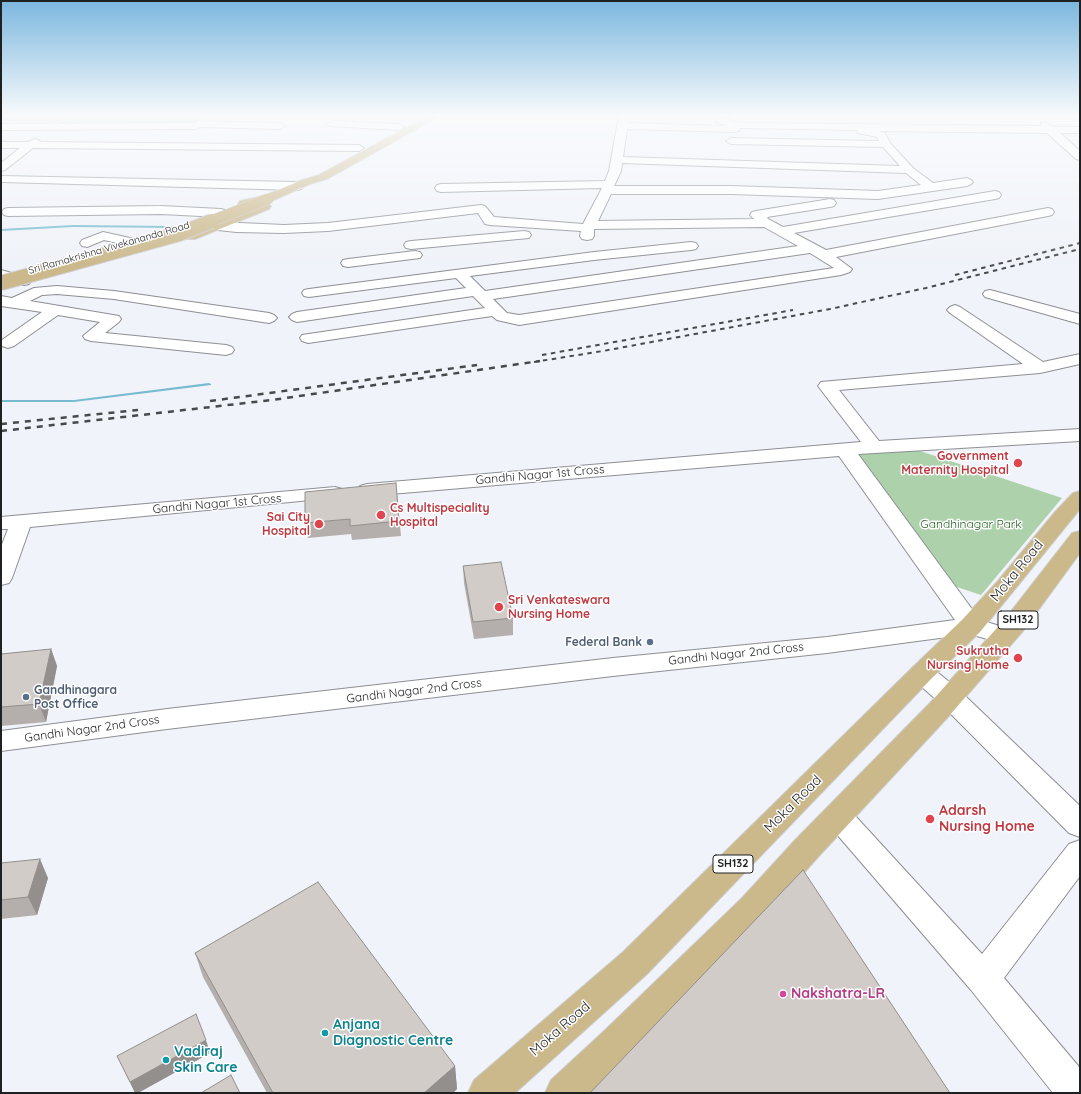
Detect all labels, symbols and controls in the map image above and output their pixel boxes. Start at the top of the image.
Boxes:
street label: Sri Ramakrishna Vivekananda Road [27,219,191,277]
place label: Government Maternity Hospital [901,449,1009,477]
marker: Government Maternity Hospital [1012,457,1024,469]
street label: Gandhi Nagar 1st Cross [475,462,605,488]
street label: Gandhi Nagar 1st Cross [152,491,282,517]
place label: Cs Multispeciality Hospital [390,501,490,529]
marker: Cs Multispeciality Hospital [375,509,387,521]
place label: Sai City Hospital [262,510,310,538]
park label: Gandhinagar Park [920,517,1022,531]
marker: Sai City Hospital [313,518,325,530]
street label: Moka Road [987,537,1047,605]
place label: Sri Venkateswara Nursing Home [508,593,610,621]
marker: Sri Venkateswara Nursing Home [493,601,505,613]
road number: SH132 [998,611,1038,629]
place label: Federal Bank [565,635,642,649]
marker: Federal Bank [645,637,655,647]
street label: Gandhi Nagar 2nd Cross [668,640,804,668]
place label: Sukrutha Nursing Home [927,644,1009,672]
marker: Sukrutha Nursing Home [1012,652,1024,664]
street label: Gandhi Nagar 2nd Cross [346,676,482,706]
place label: Gandhinagara Post Office [34,683,117,711]
marker: Gandhinagara Post Office [21,692,31,702]
street label: Gandhi Nagar 2nd Cross [24,712,160,746]
street label: Moka Road [761,772,825,836]
place label: Adarsh Nursing Home [939,803,1035,836]
marker: Adarsh Nursing Home [924,813,936,825]
road number: SH132 [713,855,753,873]
place label: Nakshatra-LR [791,986,885,1002]
marker: Nakshatra-LR [778,989,788,999]
street label: Moka Road [526,998,594,1060]
place label: Anjana Diagnostic Centre [333,1017,453,1050]
marker: Anjana Diagnostic Centre [320,1028,330,1038]
place label: Vadiraj Skin Care [174,1044,237,1076]
marker: Vadiraj Skin Care [161,1055,171,1065]

